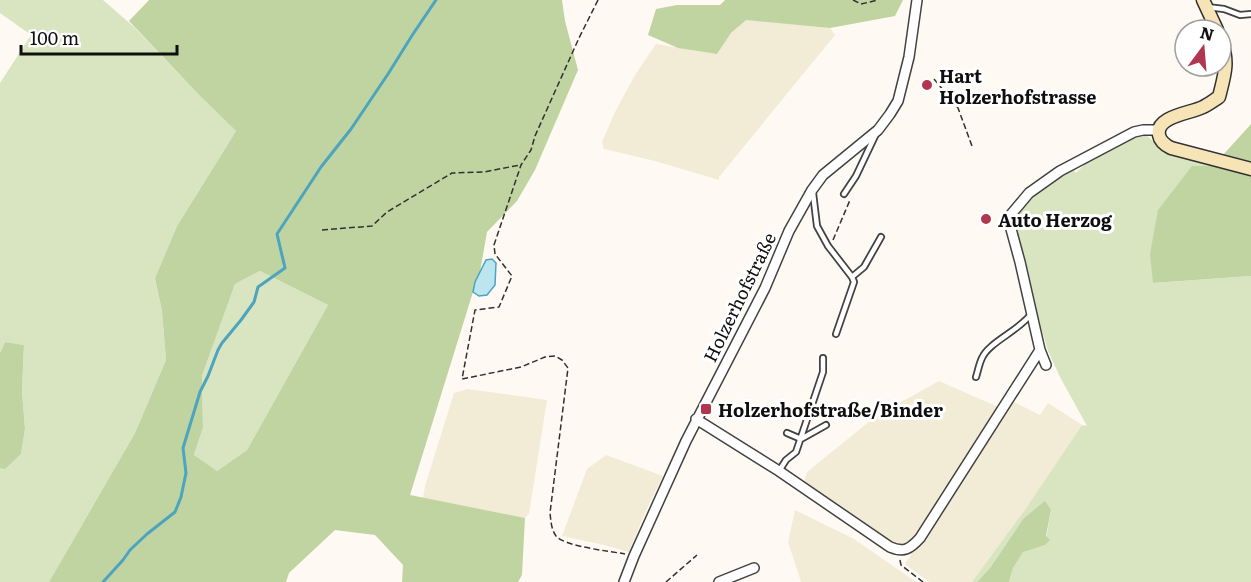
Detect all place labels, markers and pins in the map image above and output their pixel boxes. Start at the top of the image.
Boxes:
place label: Hart Holzerhofstrasse [939,62,1096,110]
marker: Hart Holzerhofstrasse [920,78,934,92]
place label: Auto Herzog [998,206,1113,233]
marker: Auto Herzog [979,212,993,226]
place label: Holzerhofstraße/Binder [718,396,943,423]
marker: Holzerhofstraße/Binder [699,402,713,416]

